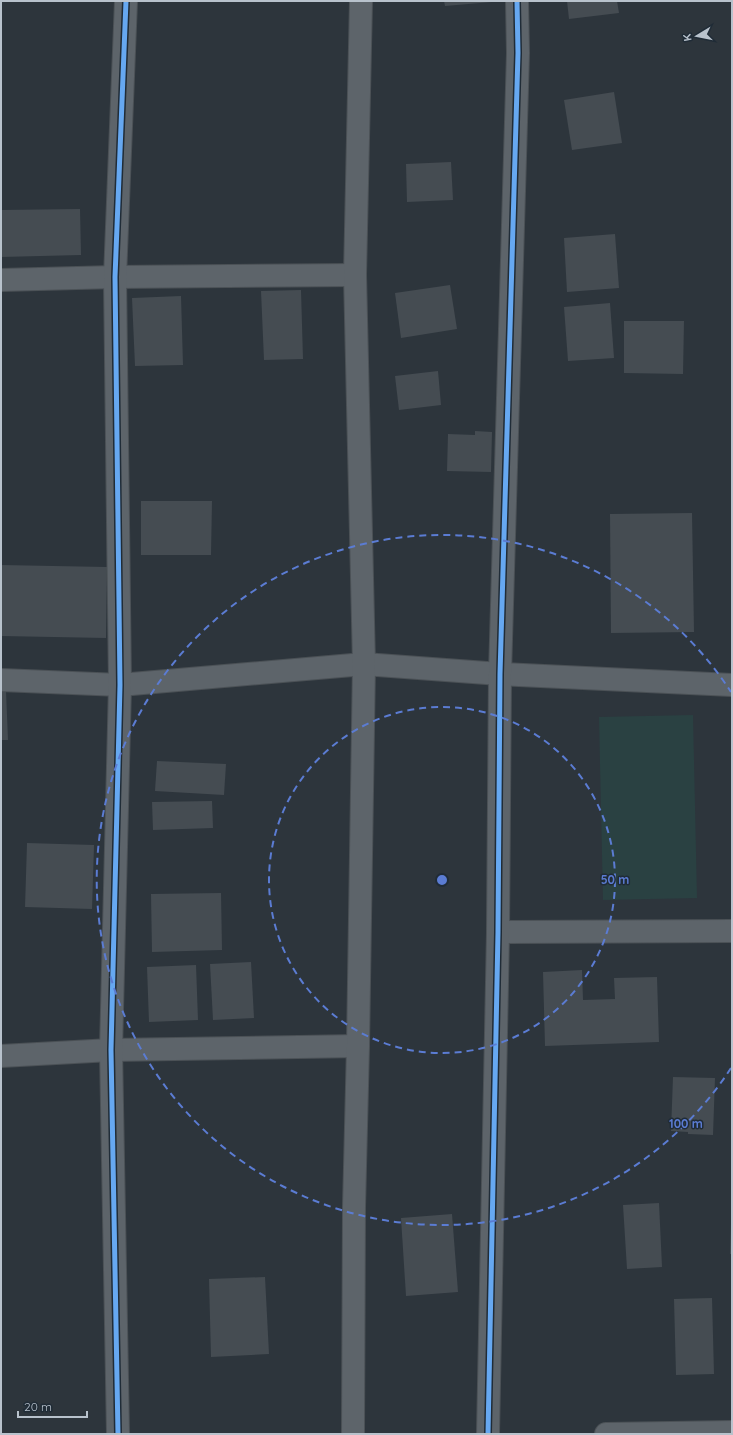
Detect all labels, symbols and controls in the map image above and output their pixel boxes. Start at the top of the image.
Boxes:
north arrow [677,16,717,56]
text: K [680,33,695,43]
text: 50 m [601,872,629,887]
centre of rings [435,873,449,887]
text: 100 m [669,1116,703,1131]
scale bar [18,1393,87,1419]
text: 20 m [24,1399,52,1414]

